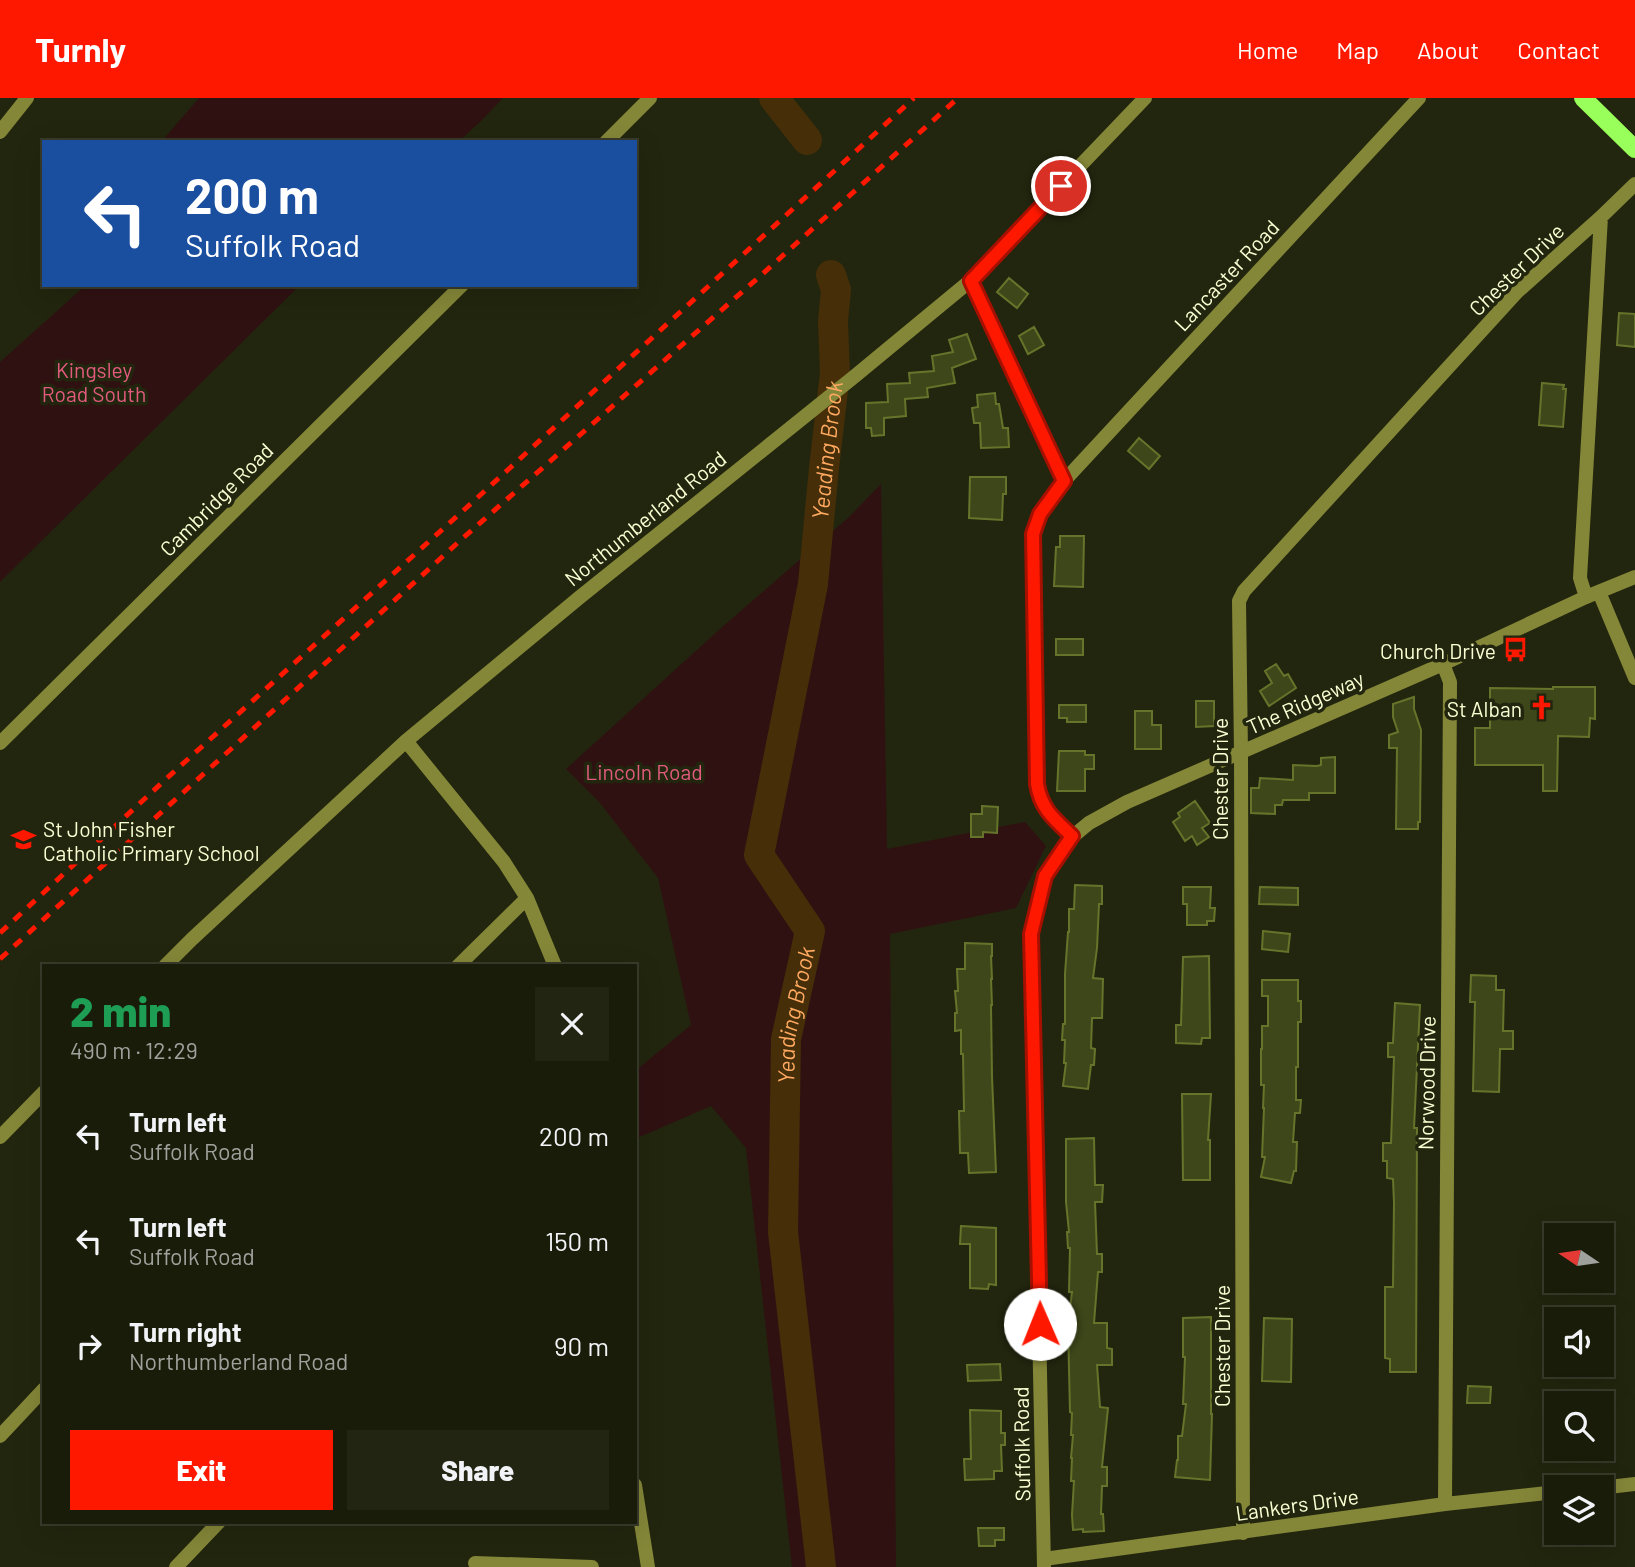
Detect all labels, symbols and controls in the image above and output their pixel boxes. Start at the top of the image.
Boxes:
text: Turnly [35,29,126,69]
text: Home [1237,35,1298,64]
text: Map [1336,35,1379,64]
text: About [1417,35,1479,64]
text: Contact [1517,35,1600,64]
pin [1031,156,1091,216]
text: 200 m [185,165,319,224]
icon: arrive [1042,167,1080,205]
icon: left [70,168,161,259]
street label: Lancaster Road [1168,214,1284,336]
street label: Chester Drive [1463,218,1569,320]
text: Suffolk Road [185,225,360,263]
park label: Kingsley Road South [42,357,146,406]
water label: Yeading Brook [805,380,848,521]
street label: Cambridge Road [154,437,278,561]
street label: Northumberland Road [559,445,731,591]
bus stop icon: Church Drive [1502,636,1530,664]
place label: Church Drive [1380,638,1496,663]
street label: The Ridgeway [1243,665,1368,739]
church icon: St Alban [1528,694,1556,722]
place label: St Alban [1447,696,1522,721]
street label: Chester Drive [1207,718,1232,840]
park label: Lincoln Road [585,759,703,784]
place label: St John Fisher Catholic Primary School [43,816,260,865]
school or university icon: St John Fisher Catholic Primary School [9,826,37,854]
water label: Yeading Brook [771,944,820,1084]
text: 2 min [70,985,171,1035]
button: close [535,987,609,1061]
street label: Norwood Drive [1412,1016,1440,1150]
text: 490 m · 12:29 [70,1036,198,1064]
text: Turn left [129,1106,227,1137]
icon: left [70,1117,108,1155]
text: 200 m [539,1120,609,1151]
text: Suffolk Road [129,1137,255,1165]
text: Turn left [129,1211,227,1242]
icon: left [70,1222,108,1260]
north arrow [1544,1223,1614,1293]
map controls [1544,1223,1614,1545]
text: 150 m [545,1225,609,1256]
text: Suffolk Road [129,1242,255,1270]
street label: Chester Drive [1209,1285,1234,1407]
position arrow [1003,1287,1077,1361]
button: sound [1544,1307,1614,1377]
text: Turn right [129,1316,242,1347]
icon: right [70,1327,108,1365]
text: 90 m [554,1330,609,1361]
text: Northumberland Road [129,1347,348,1375]
street label: Suffolk Road [1007,1386,1035,1502]
button: search [1544,1391,1614,1461]
button: Exit [70,1430,333,1510]
button: Share [347,1430,609,1510]
button: layers [1544,1475,1614,1545]
street label: Lankers Drive [1234,1483,1360,1525]

